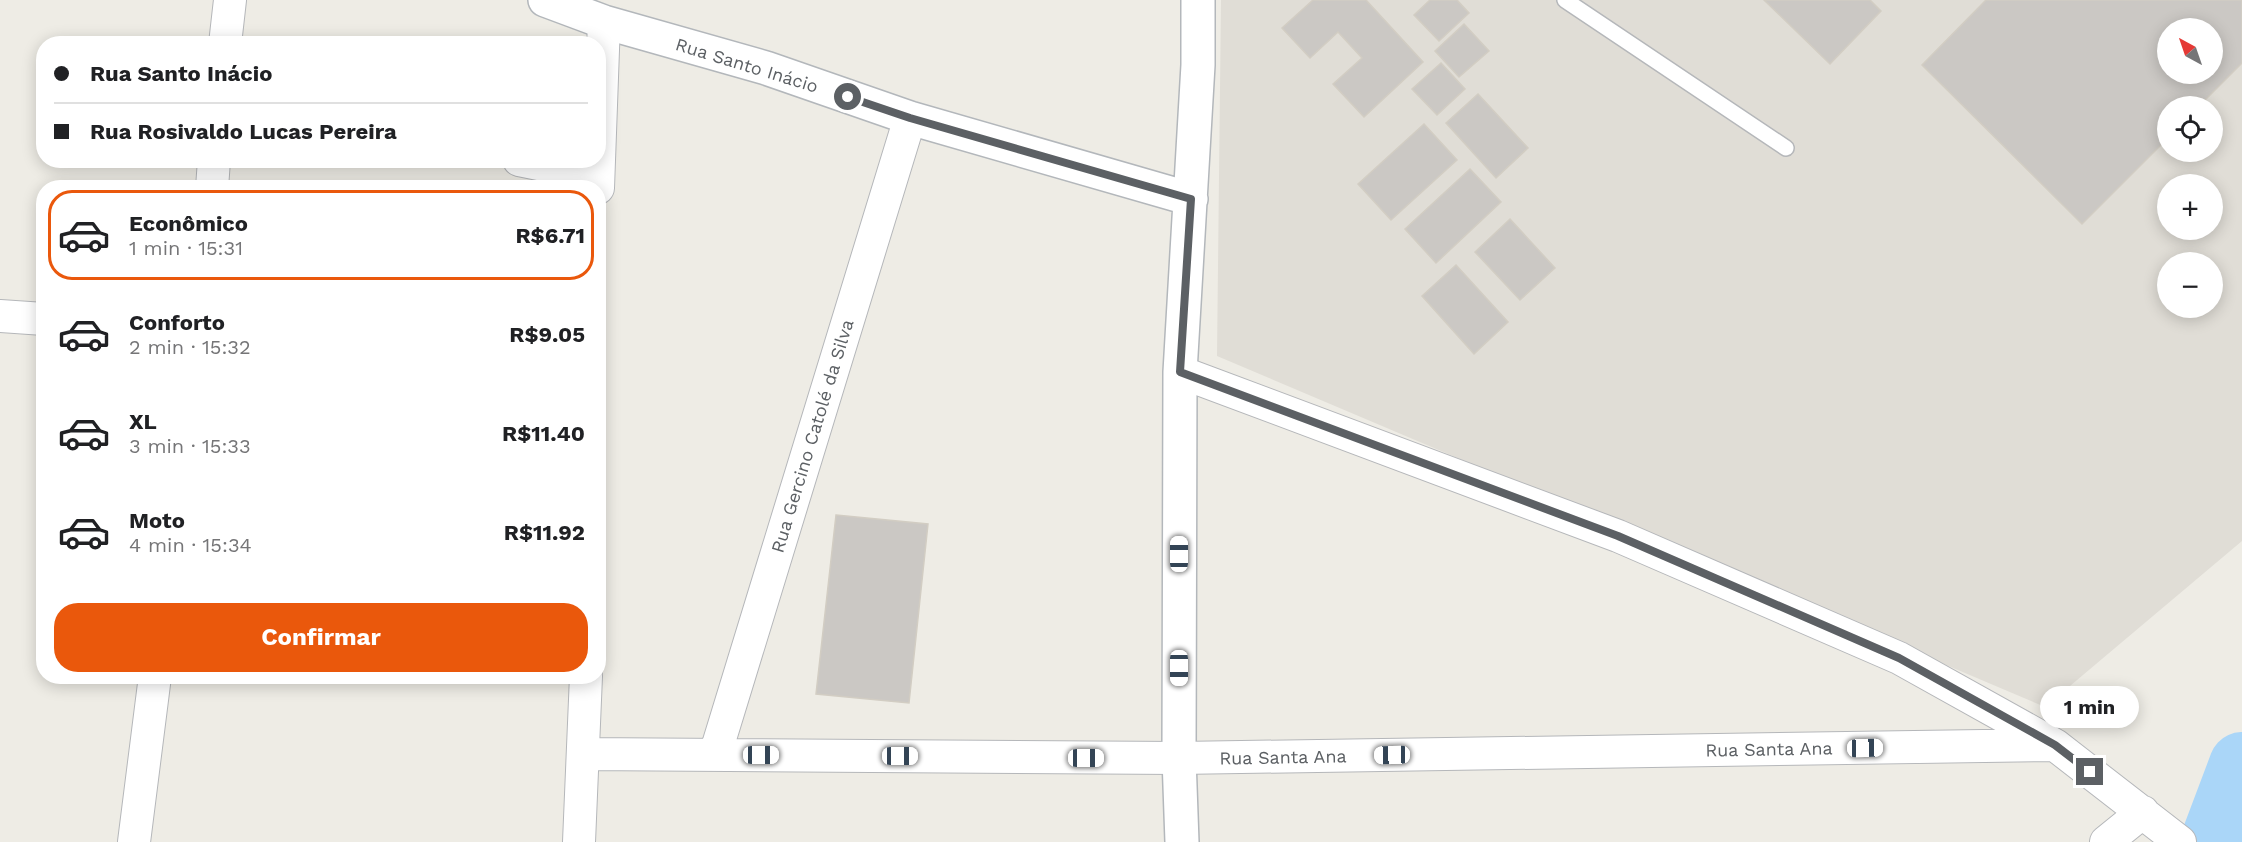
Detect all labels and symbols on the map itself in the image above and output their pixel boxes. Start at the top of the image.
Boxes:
north arrow [2157,18,2223,84]
street label: Rua Santo Inácio [673,33,821,97]
route start [834,83,861,110]
street label: Rua Gercino Catolé da Silva [766,317,858,555]
car [1170,536,1188,572]
car [1170,650,1188,686]
callout: 1 min [2040,685,2140,727]
street label: Rua Santa Ana [1705,737,1833,761]
car [1847,739,1883,757]
street label: Rua Santa Ana [1219,745,1347,769]
car [743,746,779,764]
car [1374,746,1410,764]
car [882,747,918,765]
car [1068,749,1104,767]
route end [2076,758,2103,785]

